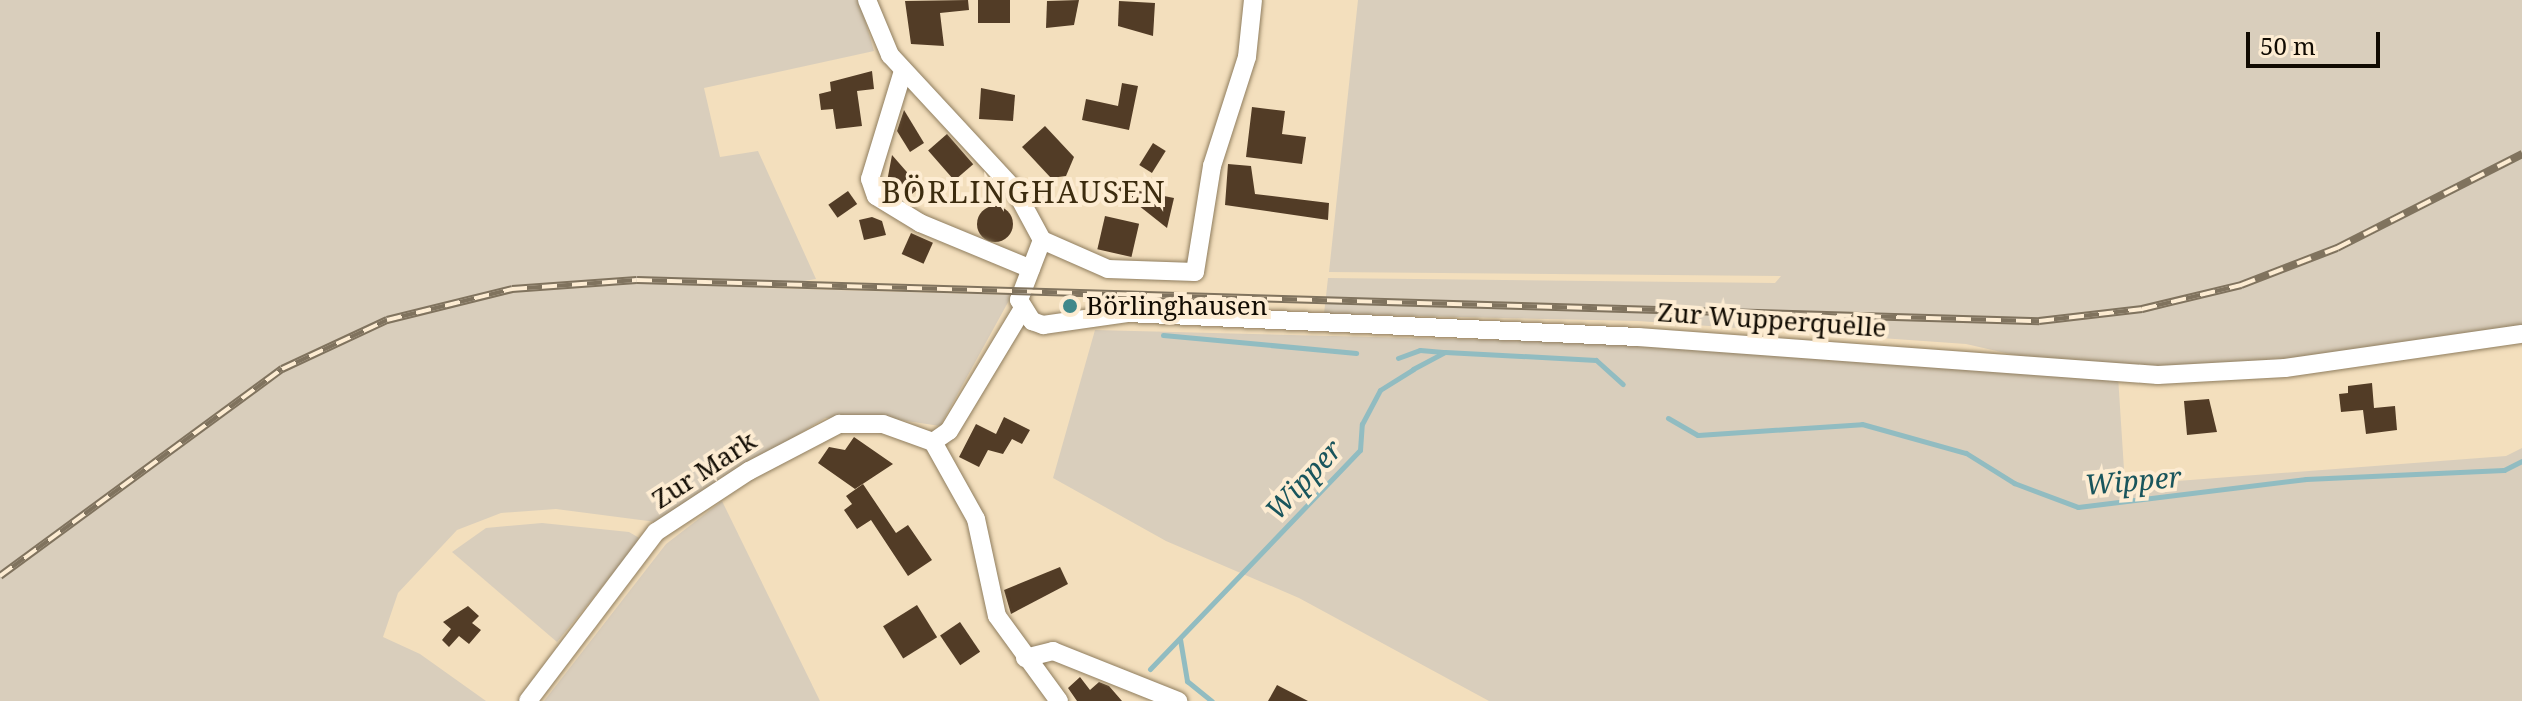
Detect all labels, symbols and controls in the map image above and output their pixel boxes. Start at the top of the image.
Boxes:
scale bar [2250,16,2384,66]
text: 50 m [2260,29,2316,62]
district label: BÖRLINGHAUSEN [881,174,1167,210]
place label: Börlinghausen [1086,290,1267,322]
street label: Zur Wupperquelle [1657,296,1887,344]
marker: Börlinghausen [1061,297,1079,315]
street label: Zur Mark [646,425,762,515]
water label: Wipper [1258,432,1348,526]
water label: Wipper [2083,459,2183,501]

